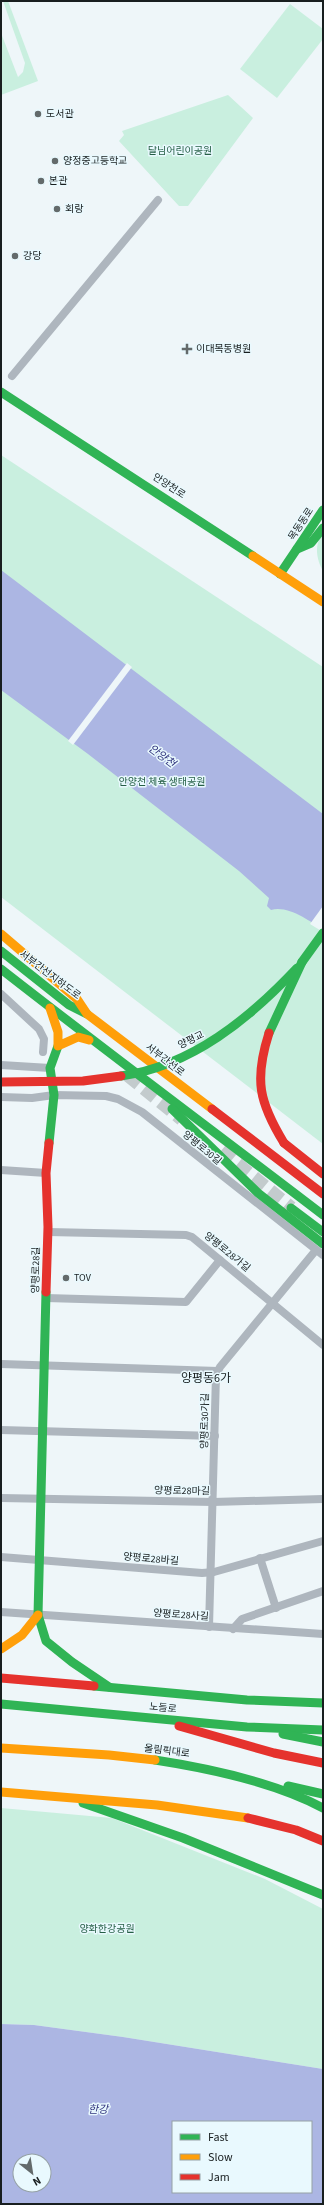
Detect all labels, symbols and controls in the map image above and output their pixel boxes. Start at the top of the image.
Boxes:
place label: 도서관 [46,107,74,121]
marker: 도서관 [33,109,43,119]
park label: 달님어린이공원 [148,144,212,158]
place label: 양정중고등학교 [63,154,127,168]
marker: 양정중고등학교 [50,156,60,166]
place label: 본관 [49,174,68,188]
marker: 본관 [36,176,46,186]
place label: 회랑 [65,202,83,216]
marker: 회랑 [52,204,62,214]
place label: 강당 [23,249,41,263]
marker: 강당 [10,251,20,261]
place label: 이대목동병원 [196,342,251,356]
marker: 이대목동병원 [181,343,193,355]
street label: 안양천로 [150,470,188,502]
street label: 목동동로 [285,505,317,543]
water label: 안양천 [145,741,180,772]
park label: 안양천 체육 생태공원 [119,775,205,789]
street label: 서부간선지하도로 [16,947,84,1003]
street label: 양평교 [176,1028,206,1052]
street label: 서부간선로 [143,1040,187,1080]
street label: 양평로30길 [179,1128,225,1168]
street label: 양평로28가길 [201,1229,253,1275]
street label: 양평로28길 [29,1247,43,1293]
place label: TOV [74,1271,92,1285]
marker: TOV [61,1273,71,1283]
district label: 양평동6가 [181,1370,231,1387]
street label: 양평로30가길 [198,1393,212,1449]
street label: 양평로28마길 [154,1484,210,1498]
street label: 양평로28바길 [123,1550,179,1568]
street label: 양평로28사길 [153,1606,209,1624]
street label: 노들로 [149,1700,177,1716]
street label: 올림픽대로 [143,1741,191,1761]
park label: 양화한강공원 [79,1922,135,1936]
water label: 한강 [88,2102,110,2117]
legend [172,2121,312,2193]
text: Fast [208,2129,228,2146]
text: Slow [208,2149,233,2166]
north arrow [12,2153,52,2193]
text: Jam [208,2169,230,2186]
text: N [30,2173,44,2190]

